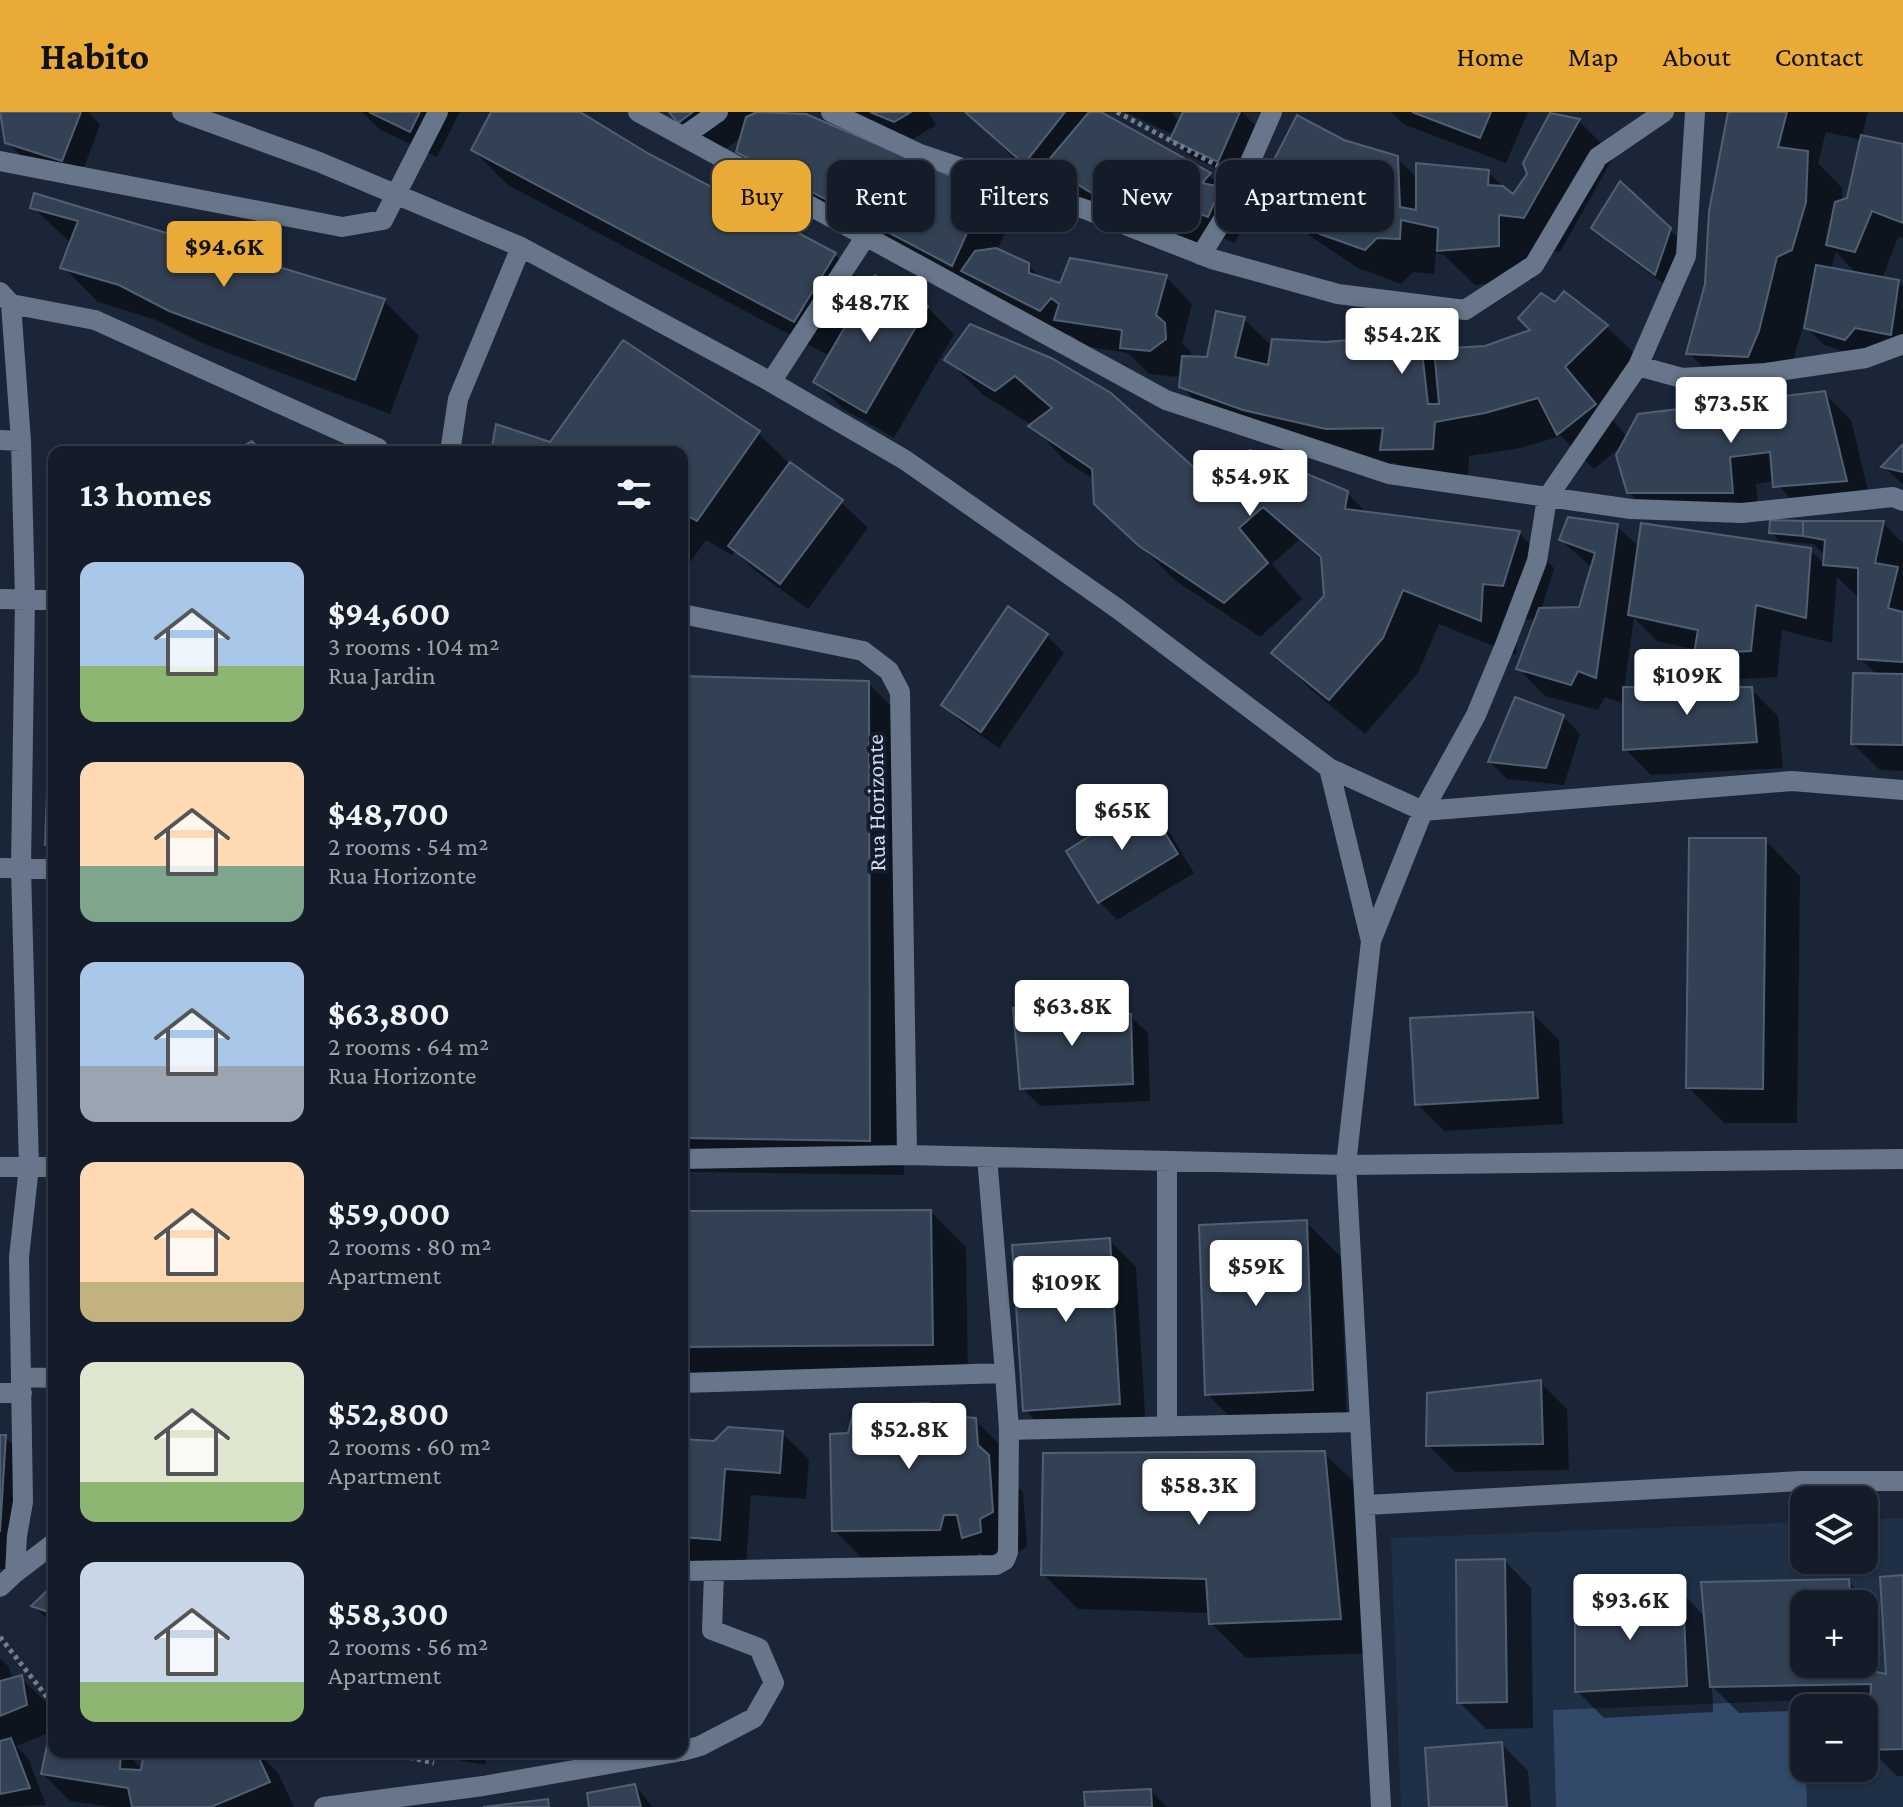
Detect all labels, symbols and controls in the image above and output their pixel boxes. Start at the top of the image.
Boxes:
text: Habito [40,35,149,77]
text: Home [1457,41,1524,72]
text: Map [1568,41,1619,72]
text: About [1663,41,1731,72]
text: Contact [1775,41,1863,72]
chip: Buy [712,160,811,232]
chip: Rent [827,160,935,232]
chip: Filters [951,160,1077,232]
chip: New [1093,160,1200,232]
chip: Apartment [1216,160,1394,232]
pin: $94.6K [159,221,289,289]
text: $94.6K [185,232,263,261]
pin: $48.7K [805,276,935,344]
text: $48.7K [831,287,909,316]
pin: $54.2K [1337,308,1467,376]
text: $54.2K [1364,319,1440,348]
pin: $73.5K [1666,377,1796,445]
text: $73.5K [1694,388,1768,417]
pin: $54.9K [1185,450,1315,518]
text: $54.9K [1211,461,1289,490]
icon: filters [612,472,656,516]
text: 13 homes [80,476,212,513]
icon: home [144,594,240,690]
text: $94,600 [328,595,450,632]
text: 3 rooms · 104 m² [328,632,499,661]
pin: $109K [1631,649,1743,717]
text: $109K [1652,660,1722,689]
text: Rua Jardin [328,661,436,690]
street label: Rua Horizonte [861,734,890,872]
pin: $65K [1075,784,1169,852]
icon: home [144,794,240,890]
text: $48,700 [328,795,449,832]
text: $65K [1094,795,1150,824]
text: 2 rooms · 54 m² [328,832,488,861]
text: Rua Horizonte [328,861,477,890]
pin: $63.8K [1007,980,1137,1048]
text: $63.8K [1033,991,1111,1020]
icon: home [144,994,240,1090]
text: $63,800 [328,995,450,1032]
text: 2 rooms · 64 m² [328,1032,489,1061]
text: Rua Horizonte [328,1061,477,1090]
icon: home [144,1194,240,1290]
text: $59,000 [328,1195,450,1232]
text: 2 rooms · 80 m² [328,1232,491,1261]
pin: $59K [1209,1240,1303,1308]
text: $59K [1228,1251,1284,1280]
pin: $109K [1010,1256,1122,1324]
text: Apartment [328,1261,441,1290]
text: $109K [1031,1267,1101,1296]
icon: home [144,1394,240,1490]
text: $52,800 [328,1395,449,1432]
pin: $52.8K [844,1403,974,1471]
text: $52.8K [870,1414,948,1443]
text: 2 rooms · 60 m² [328,1432,491,1461]
pin: $58.3K [1134,1459,1264,1527]
text: Apartment [328,1461,441,1490]
text: $58.3K [1160,1470,1238,1499]
map controls [1790,1486,1878,1782]
button: layers [1790,1486,1878,1574]
pin: $93.6K [1565,1574,1695,1642]
text: $93.6K [1591,1585,1669,1614]
button: + [1790,1590,1878,1678]
icon: home [144,1594,240,1690]
text: $58,300 [328,1595,449,1632]
text: 2 rooms · 56 m² [328,1632,488,1661]
text: Apartment [328,1661,441,1690]
button: − [1790,1694,1878,1782]

